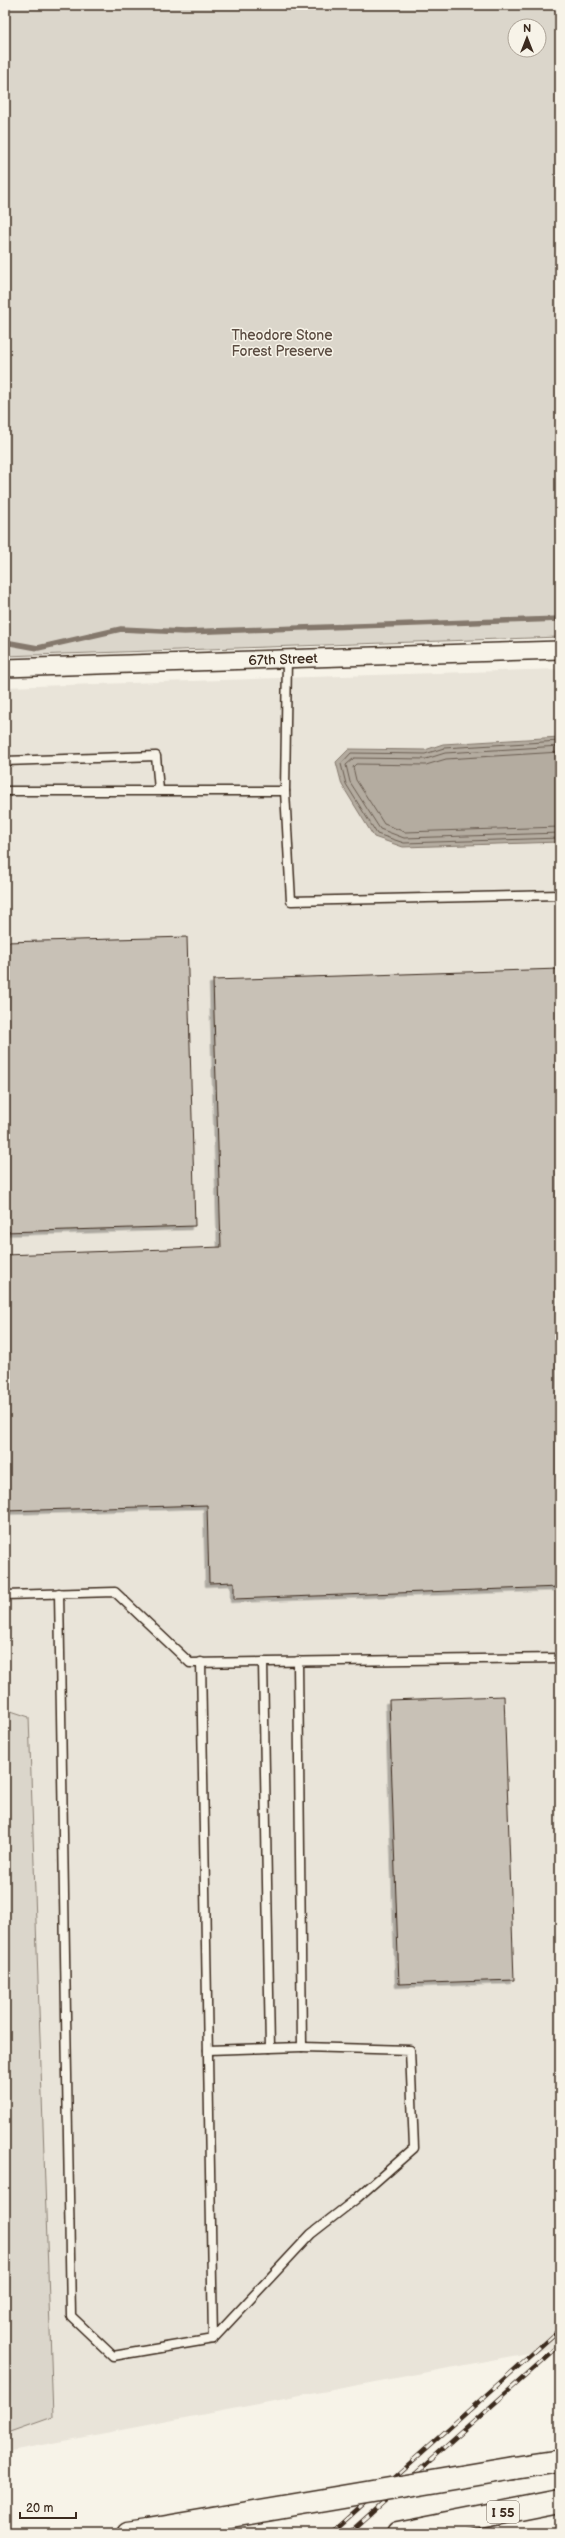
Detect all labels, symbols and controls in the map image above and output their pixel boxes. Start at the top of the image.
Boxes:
north arrow [507,18,547,58]
text: N [523,22,531,35]
park label: Theodore Stone Forest Preserve [231,327,333,360]
street label: 67th Street [248,650,319,669]
scale bar [20,2494,76,2520]
text: 20 m [26,2501,53,2516]
road number: I 55 [487,2501,519,2523]

